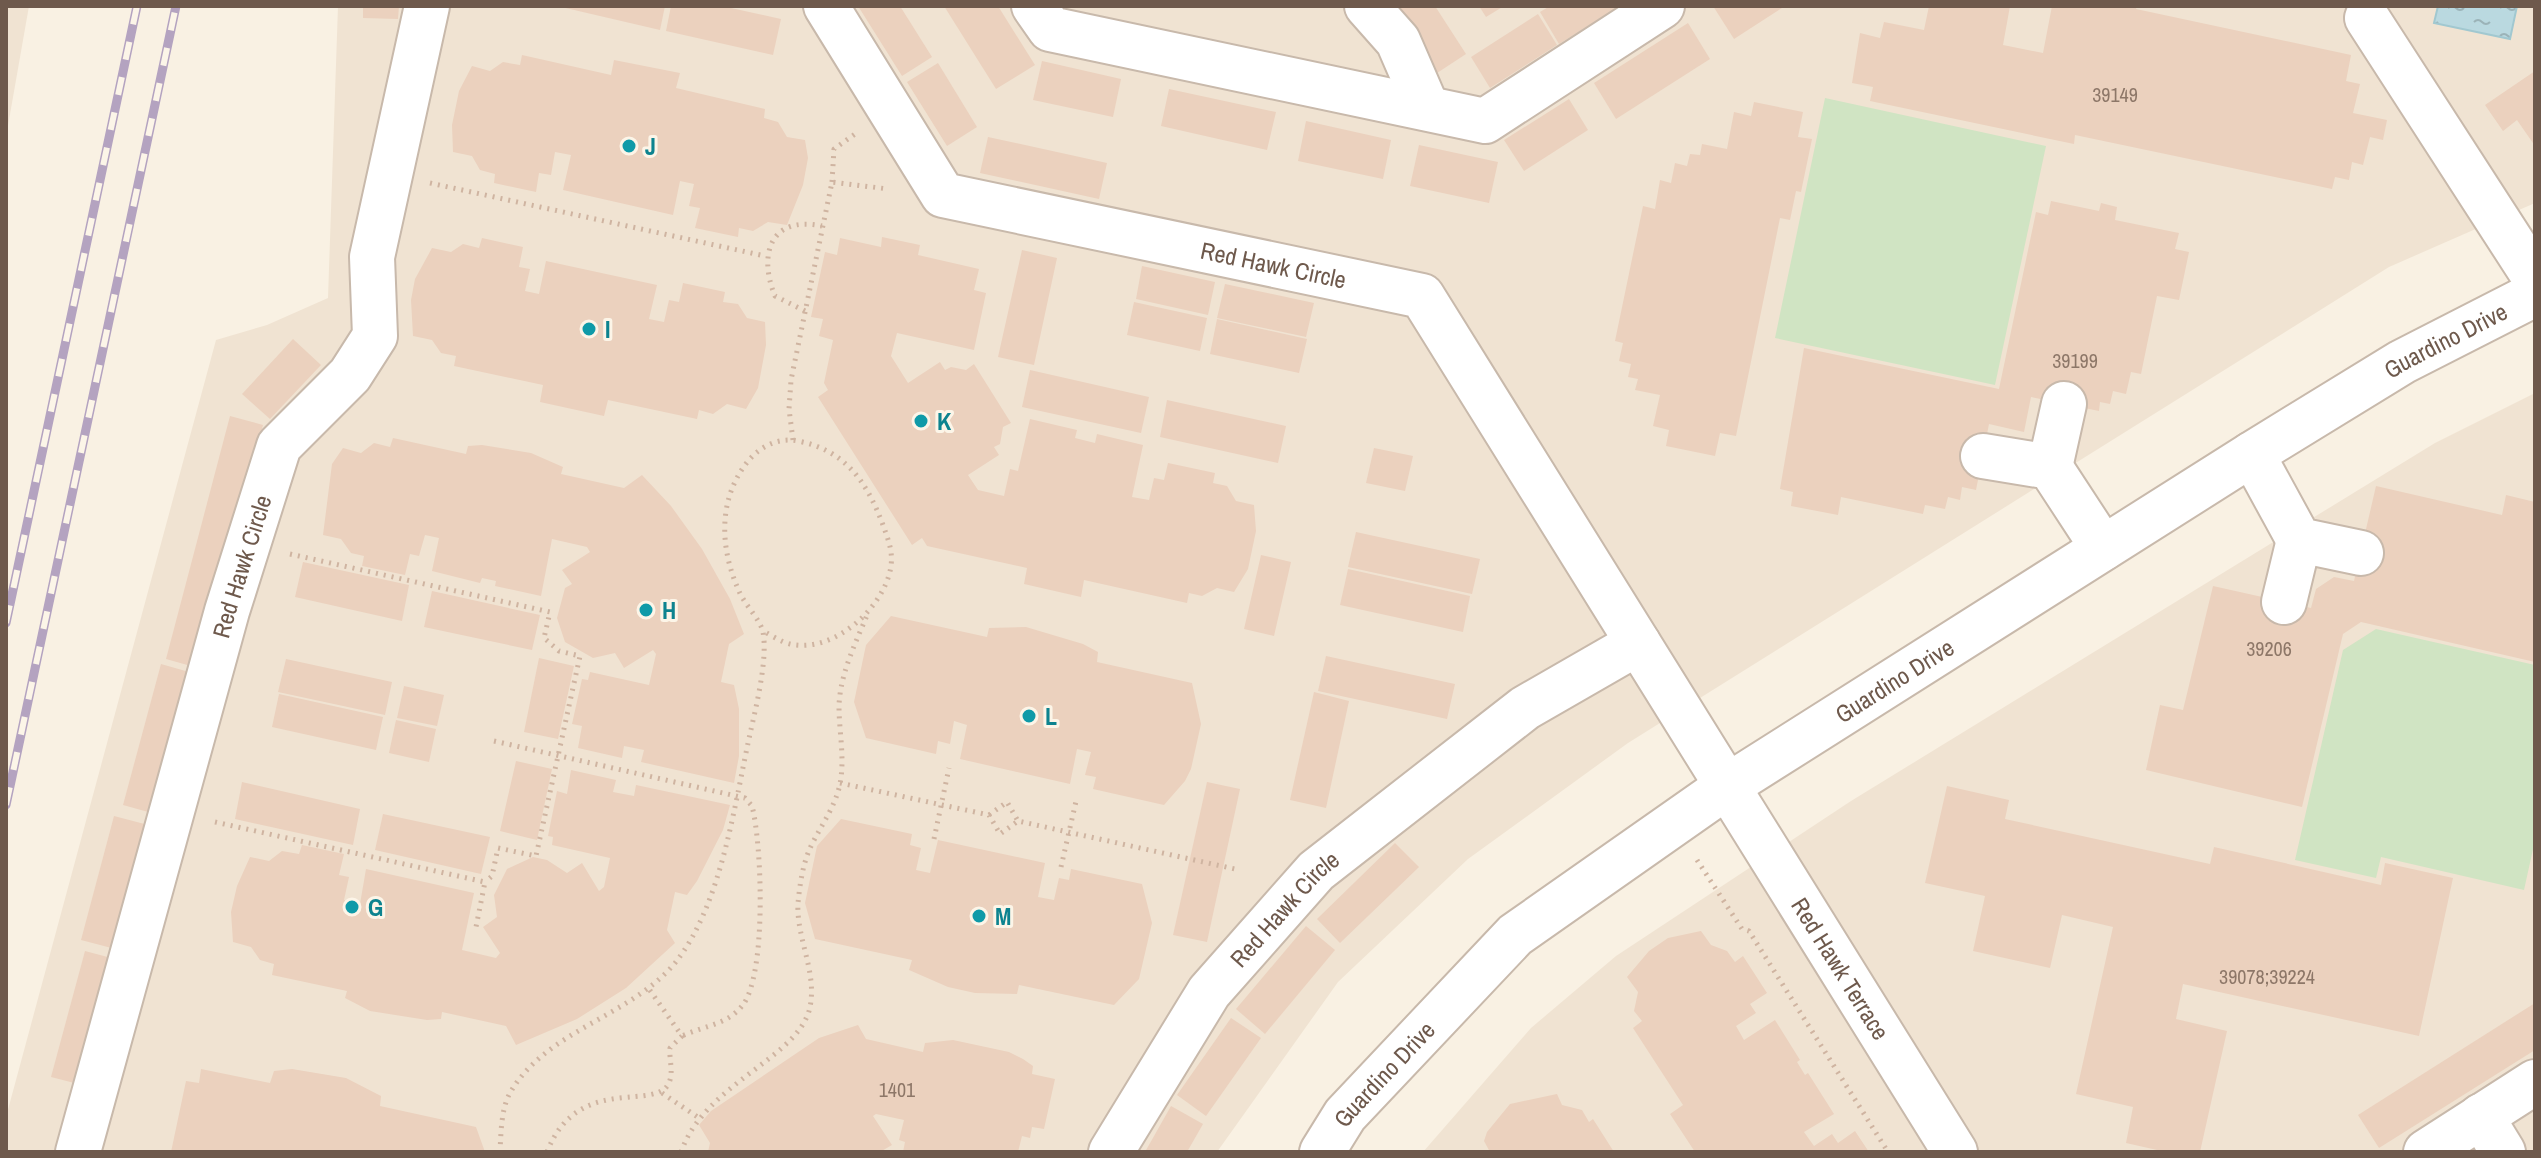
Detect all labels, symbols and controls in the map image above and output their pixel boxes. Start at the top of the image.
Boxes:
house number: 39149 [2092,81,2138,108]
place label: J [645,130,656,162]
marker: J [620,137,638,155]
street label: Red Hawk Circle [1198,234,1349,296]
street label: Guardino Drive [2378,295,2513,385]
place label: I [605,313,610,345]
marker: I [580,320,598,338]
house number: 39199 [2052,347,2098,374]
place label: K [937,405,952,437]
marker: K [912,412,930,430]
street label: Red Hawk Circle [204,491,279,641]
place label: H [662,594,676,626]
marker: H [637,601,655,619]
street label: Guardino Drive [1829,631,1960,730]
house number: 39206 [2246,635,2292,662]
place label: L [1045,700,1057,732]
marker: L [1020,707,1038,725]
street label: Red Hawk Circle [1223,843,1345,974]
place label: G [368,891,383,923]
street label: Red Hawk Terrace [1784,891,1897,1046]
marker: G [343,898,361,916]
place label: M [995,900,1011,932]
marker: M [970,907,988,925]
house number: 39078;39224 [2219,963,2315,990]
street label: Guardino Drive [1326,1014,1442,1133]
house number: 1401 [879,1076,915,1103]

